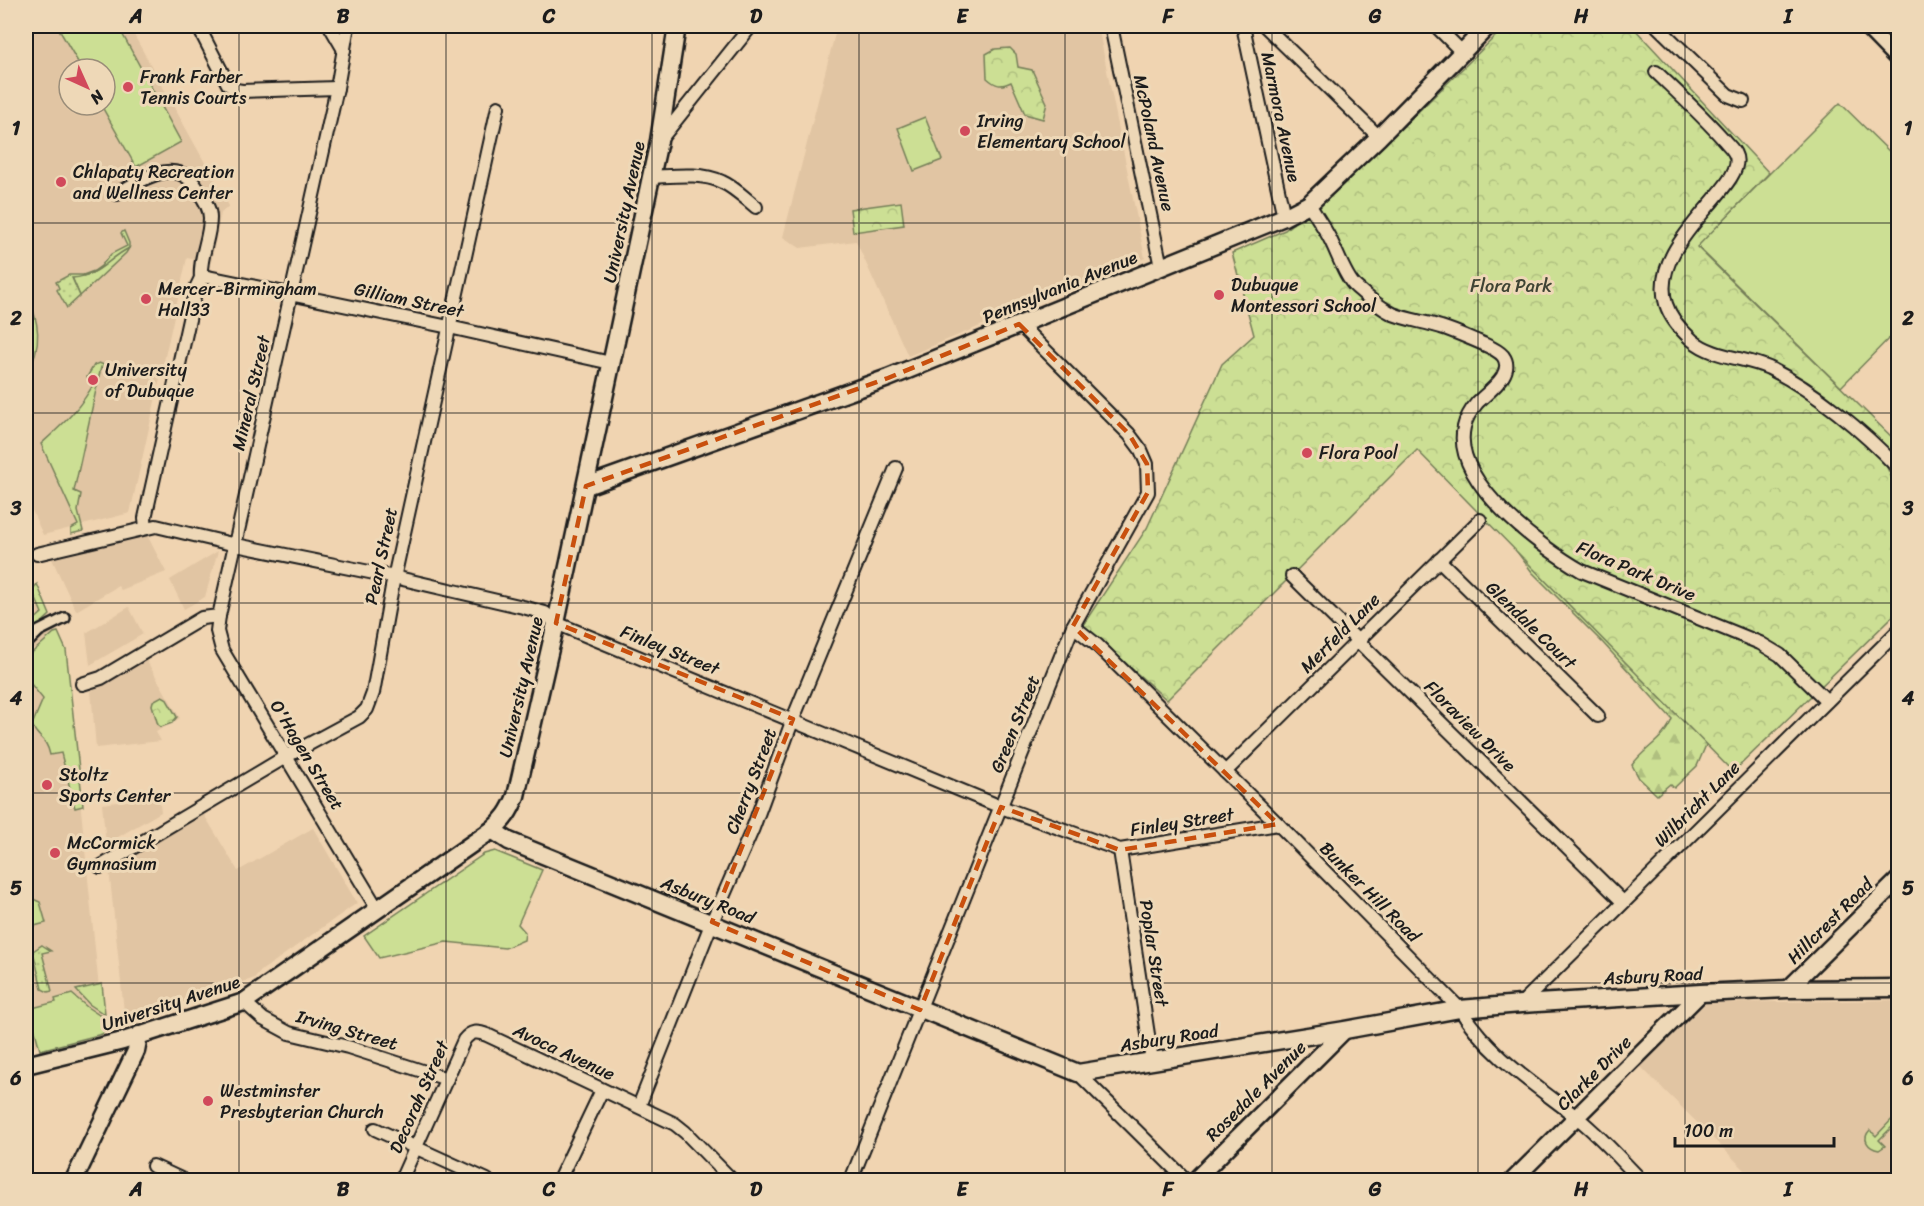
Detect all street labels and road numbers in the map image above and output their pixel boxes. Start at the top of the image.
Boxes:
street label: Marmora Avenue [1252,49,1311,186]
street label: McPoland Avenue [1124,72,1184,214]
street label: University Avenue [593,138,655,286]
street label: Pennsylvania Avenue [978,241,1143,333]
street label: Gilliam Street [351,273,467,327]
street label: Mineral Street [222,332,280,454]
street label: Pearl Street [355,504,407,608]
street label: Flora Park Drive [1571,531,1701,611]
street label: Glendale Court [1478,573,1585,678]
street label: Merfeld Lane [1292,585,1388,681]
street label: University Avenue [489,613,553,761]
street label: Finley Street [616,616,725,685]
street label: Green Street [981,670,1049,778]
street label: Floraview Drive [1416,672,1524,780]
street label: O'Hagen Street [261,693,353,817]
street label: Cherry Street [716,723,786,839]
street label: Wilbricht Lane [1646,753,1748,855]
street label: Finley Street [1128,798,1237,846]
street label: Bunker Hill Road [1312,834,1429,951]
street label: Asbury Road [655,866,761,934]
street label: Hillcrest Road [1779,869,1882,972]
street label: Poplar Street [1130,897,1178,1009]
street label: Asbury Road [1602,957,1705,995]
street label: University Avenue [98,965,245,1040]
street label: Irving Street [291,1000,402,1060]
street label: Avoca Avenue [507,1014,620,1090]
street label: Asbury Road [1116,1014,1222,1062]
street label: Clarke Drive [1548,1027,1640,1119]
street label: Rosedale Avenue [1198,1033,1314,1149]
street label: Decorah Street [380,1035,459,1159]

